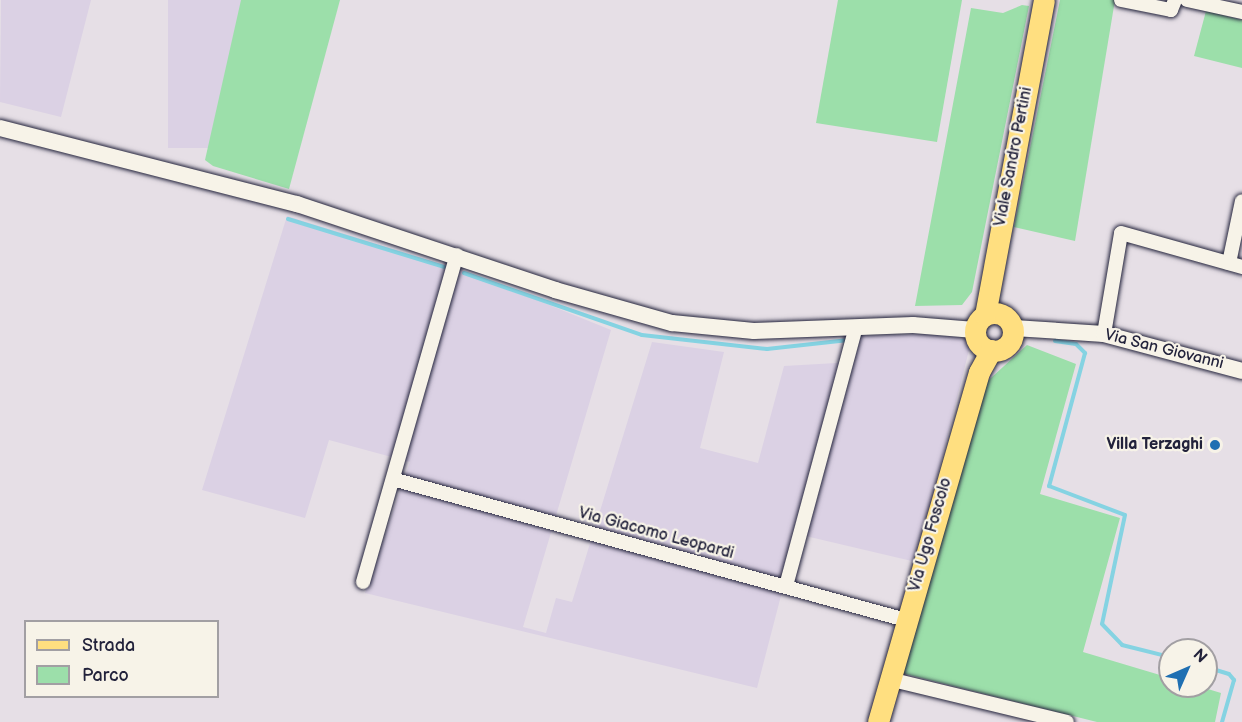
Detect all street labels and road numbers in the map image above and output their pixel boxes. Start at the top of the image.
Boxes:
street label: Viale Sandro Pertini [991,85,1037,229]
street label: Via San Giovanni [1102,326,1226,374]
street label: Via Ugo Foscolo [906,476,956,594]
street label: Via Giacomo Leopardi [576,504,736,564]

